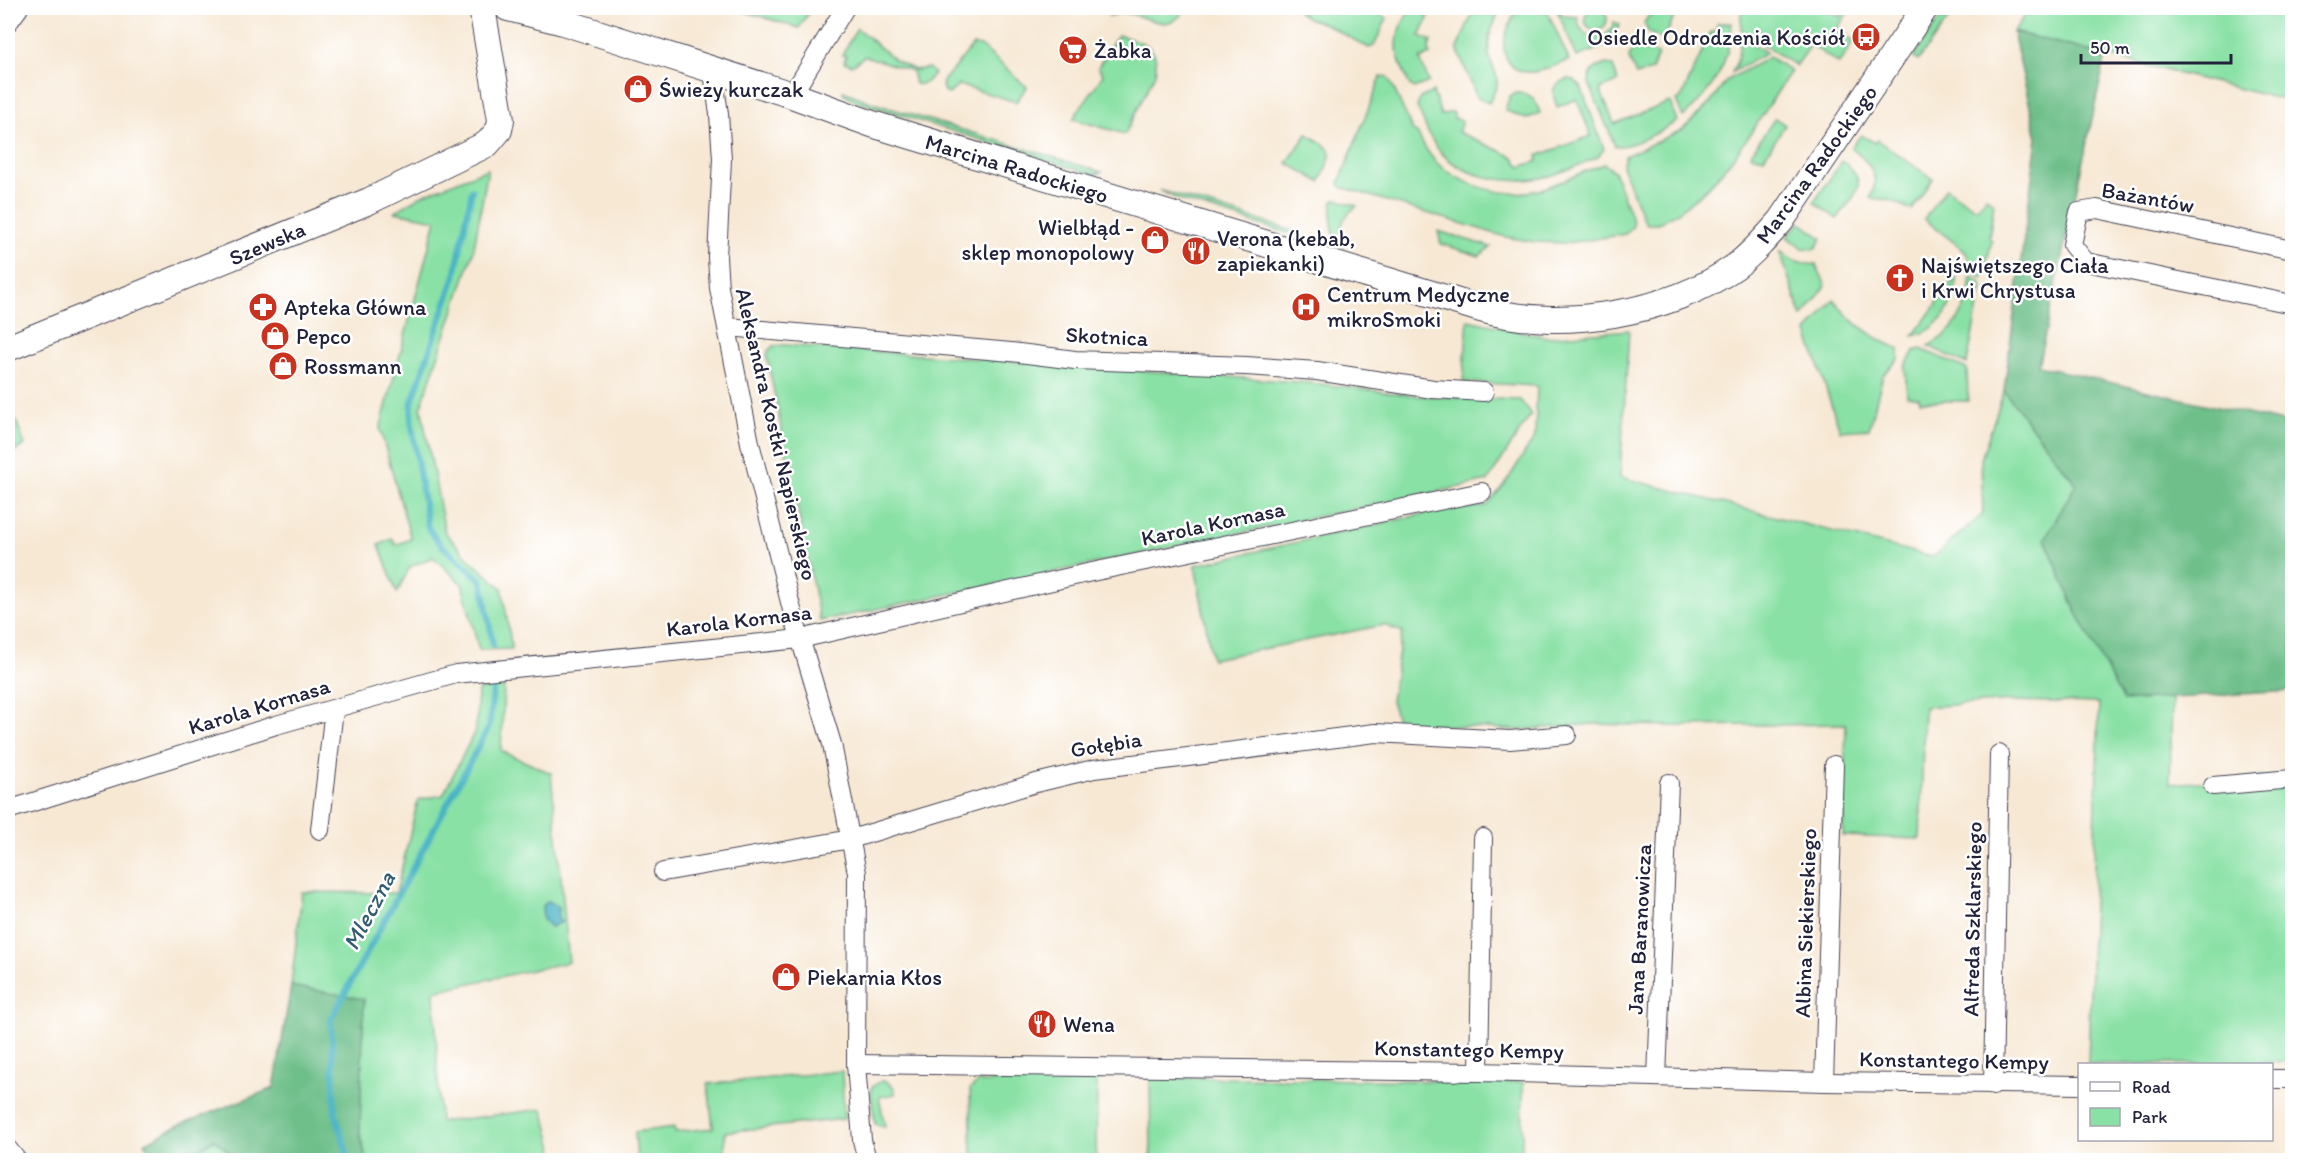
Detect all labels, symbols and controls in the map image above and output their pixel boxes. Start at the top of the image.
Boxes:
bus stop icon: Osiedle Odrodzenia Kościół [1850,21,1882,53]
place label: Osiedle Odrodzenia Kościół [1587,24,1845,51]
scale bar [2081,27,2231,65]
supermarket icon: Żabka [1057,34,1089,66]
place label: Żabka [1094,37,1152,64]
text: 50 m [2090,37,2130,59]
shop icon: Świeży kurczak [622,73,654,105]
place label: Świeży kurczak [659,76,804,103]
street label: Marcina Radockiego [1750,80,1883,249]
street label: Marcina Radockiego [922,128,1112,209]
street label: Bażantów [2099,176,2196,219]
place label: Wielbłąd - sklep monopolowy [962,214,1135,266]
street label: Szewska [225,215,310,272]
shop icon: Wielbłąd - sklep monopolowy [1139,224,1171,256]
place label: Verona (kebab, zapiekanki) [1217,225,1356,277]
restaurant icon: Verona (kebab, zapiekanki) [1180,235,1212,267]
place label: Najświętszego Ciała i Krwi Chrystusa [1921,252,2109,304]
church icon: Najświętszego Ciała i Krwi Chrystusa [1884,262,1916,294]
place label: Centrum Medyczne mikroSmoki [1327,281,1510,333]
street label: Aleksandra Kostki Napierskiego [730,285,823,583]
pharmacy icon: Apteka Główna [247,291,279,323]
hospital icon: Centrum Medyczne mikroSmoki [1290,291,1322,323]
place label: Apteka Główna [284,294,427,321]
shop icon: Pepco [259,320,291,352]
street label: Skotnica [1065,321,1150,352]
place label: Pepco [296,323,351,350]
shop icon: Rossmann [267,350,299,382]
place label: Rossmann [304,353,402,380]
street label: Karola Kornasa [1139,495,1288,552]
street label: Karola Kornasa [665,598,814,643]
street label: Karola Kornasa [185,672,334,741]
street label: Gołębia [1069,725,1144,763]
street label: Alfreda Szklarskiego [1957,821,1988,1017]
street label: Albina Siekierskiego [1789,828,1822,1018]
street label: Jana Baranowicza [1622,842,1657,1015]
water label: Mleczna [336,866,402,955]
shop icon: Piekarnia Kłos [770,961,802,993]
place label: Piekarnia Kłos [807,964,942,991]
restaurant icon: Wena [1026,1008,1058,1040]
place label: Wena [1063,1011,1115,1038]
street label: Konstantego Kempy [1374,1034,1565,1065]
street label: Konstantego Kempy [1859,1045,2050,1076]
legend [2078,1063,2273,1141]
text: Road [2132,1076,2171,1098]
text: Park [2132,1106,2167,1128]

